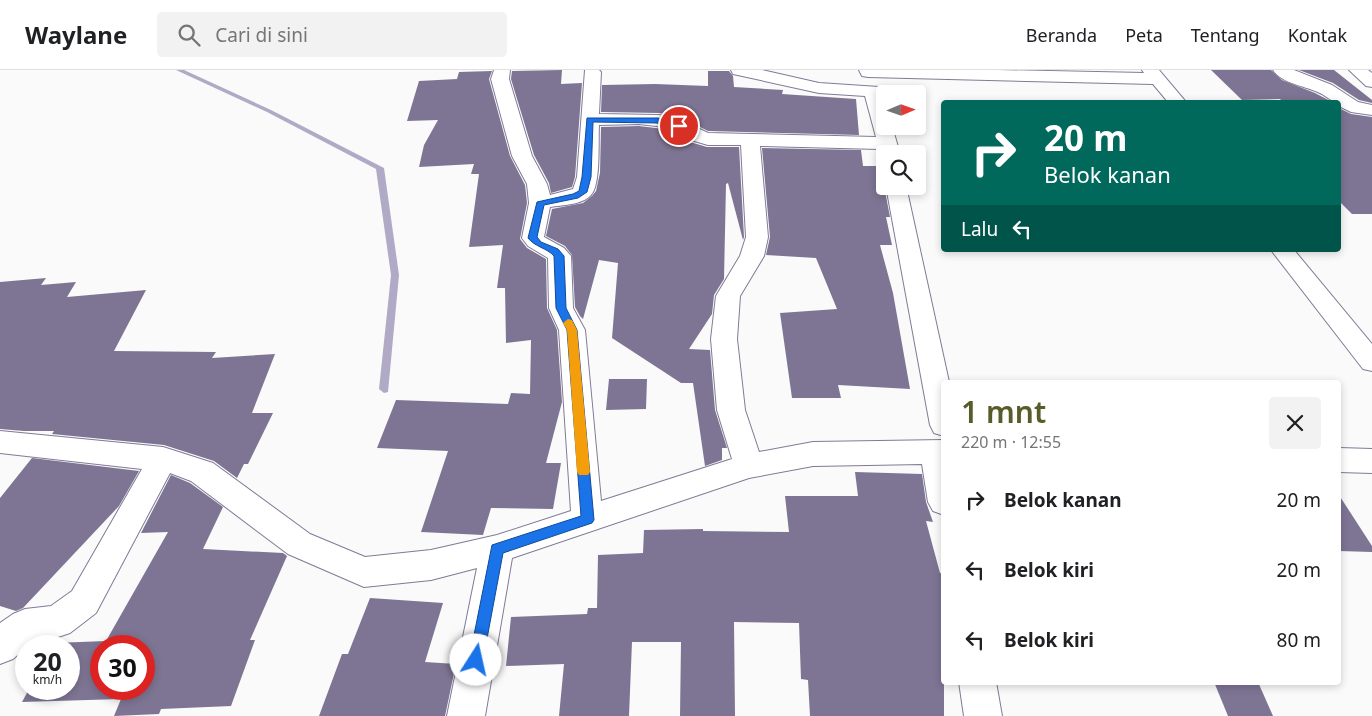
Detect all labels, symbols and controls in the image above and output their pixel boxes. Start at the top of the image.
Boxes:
search box [157,12,507,57]
text: Waylane [25,18,127,51]
icon: search [175,21,203,49]
text: Cari di sini [215,22,308,48]
text: Beranda [1026,23,1097,47]
text: Peta [1125,23,1163,47]
text: Tentang [1191,23,1260,47]
text: Kontak [1288,23,1347,47]
north arrow [876,85,926,135]
map controls [876,85,926,195]
pin [658,105,700,147]
icon: arrive [665,112,693,140]
text: 20 m [1044,114,1127,161]
icon: right [961,120,1026,185]
button: search [876,145,926,195]
text: Belok kanan [1044,159,1171,189]
icon: left [1008,215,1036,243]
text: Lalu [961,216,998,242]
text: 1 mnt [961,391,1046,432]
button: close [1269,397,1321,449]
text: 220 m · 12:55 [961,431,1061,453]
icon: right [961,486,989,514]
text: Belok kanan [1004,487,1121,513]
text: 20 m [1277,487,1321,513]
icon: left [961,556,989,584]
text: Belok kiri [1004,557,1094,583]
text: 20 m [1277,557,1321,583]
icon: left [961,626,989,654]
text: Belok kiri [1004,627,1094,653]
text: 80 m [1277,627,1321,653]
position arrow [449,633,501,685]
speed limit sign: 30 [90,635,155,700]
text: 20 [33,644,62,678]
text: km/h [33,671,62,688]

